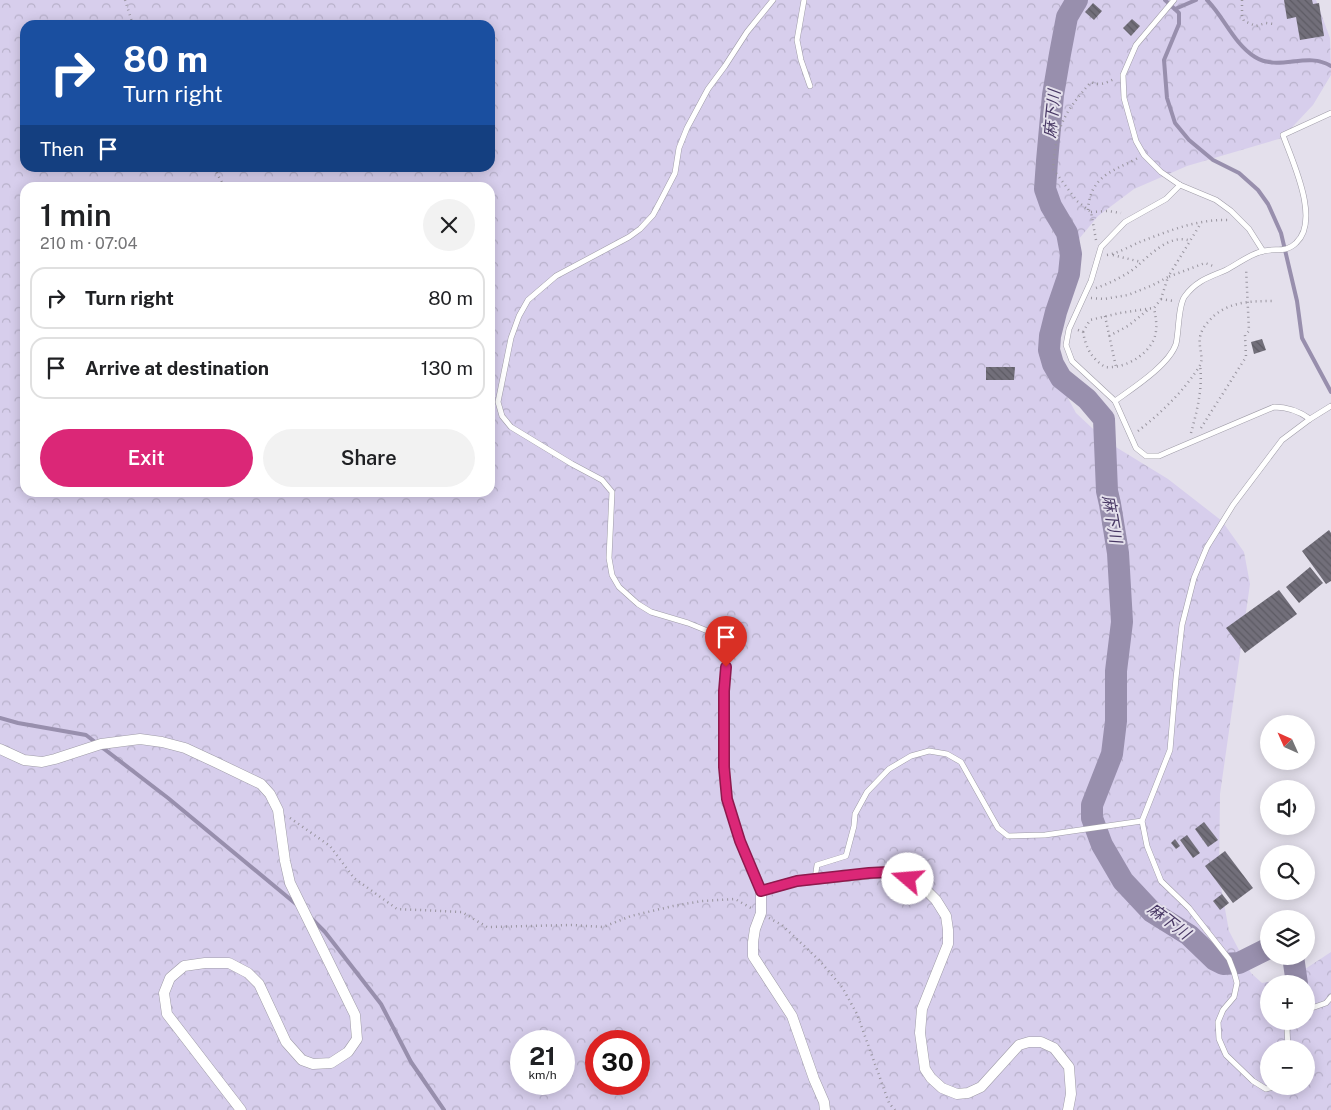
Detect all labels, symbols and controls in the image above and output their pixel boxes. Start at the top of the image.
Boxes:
text: 80 m [123,39,208,80]
icon: right [40,40,105,105]
text: Turn right [123,81,223,107]
water label: 麻下川 [1040,87,1064,139]
icon: arrive [94,135,122,163]
text: Then [40,138,84,160]
text: 1 min [40,197,111,233]
button: close [423,199,475,251]
text: 210 m · 07:04 [40,234,137,253]
icon: right [42,284,70,312]
text: Turn right [85,287,174,309]
text: 80 m [428,287,473,309]
icon: arrive [42,354,70,382]
text: Arrive at destination [85,357,269,379]
text: 130 m [421,357,473,379]
button: Exit [40,429,253,487]
button: Share [263,429,475,487]
water label: 麻下川 [1098,494,1126,546]
pin [705,616,747,667]
icon: arrive [712,623,740,651]
north arrow [1260,715,1315,770]
map controls [1260,715,1315,1095]
button: sound [1260,780,1315,835]
button: search [1260,845,1315,900]
position arrow [881,852,933,904]
water label: 麻下川 [1144,899,1195,944]
button: layers [1260,910,1315,965]
button: + [1260,975,1315,1030]
speed limit sign: 30 [585,1030,650,1095]
button: − [1260,1040,1315,1095]
text: 21 [529,1041,556,1071]
text: km/h [528,1068,557,1082]

